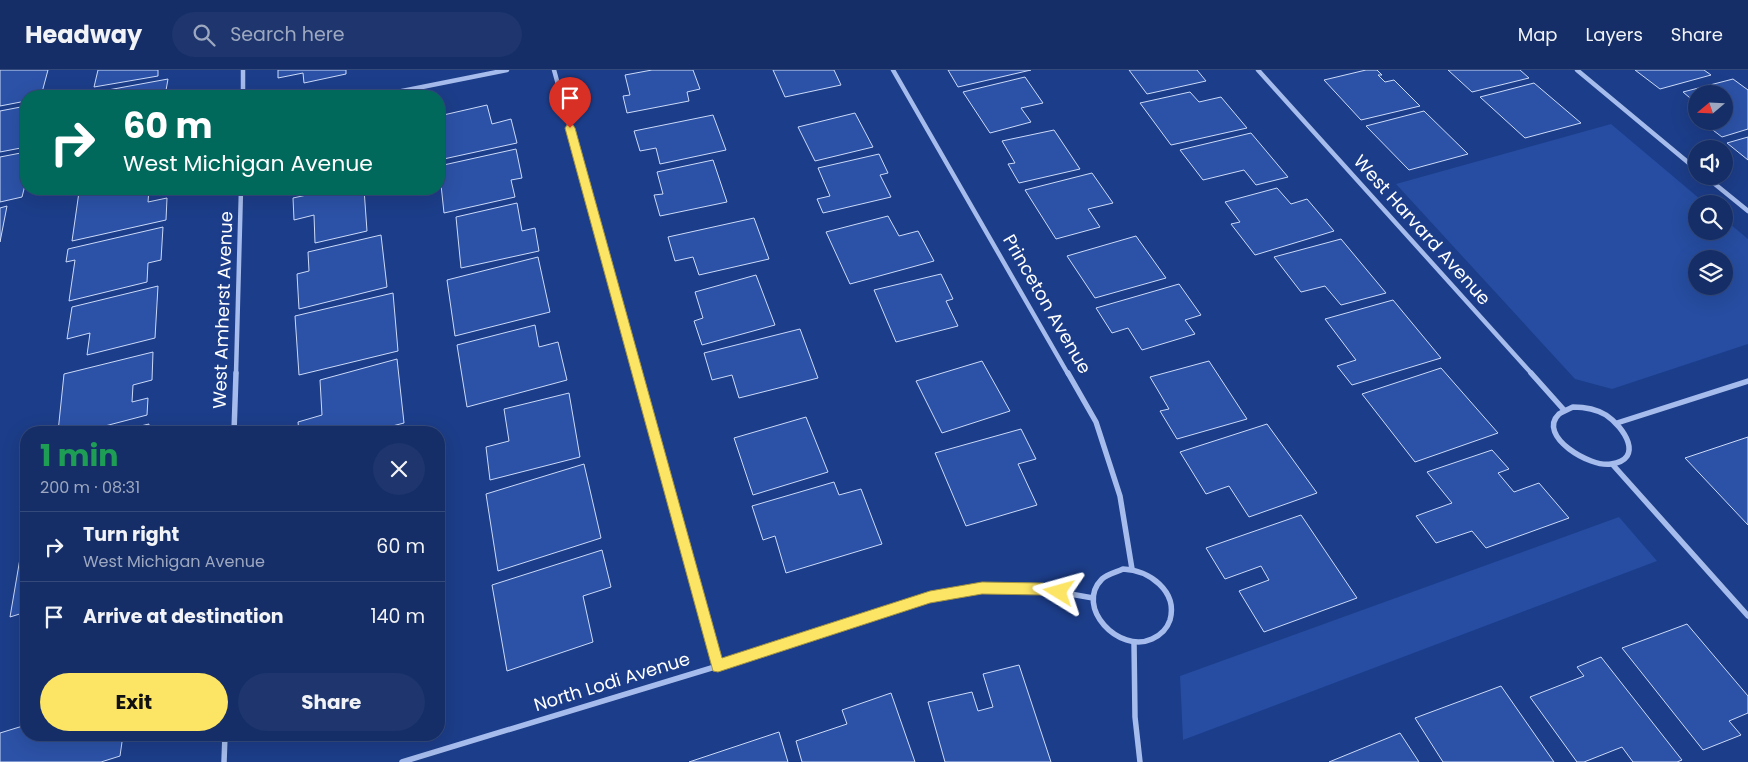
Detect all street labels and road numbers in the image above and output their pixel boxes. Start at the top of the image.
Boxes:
street label: West Harvard Avenue [1348,149,1497,310]
street label: West Amherst Avenue [207,211,238,409]
street label: Princeton Avenue [997,229,1098,378]
street label: North Lodi Avenue [531,646,693,717]

